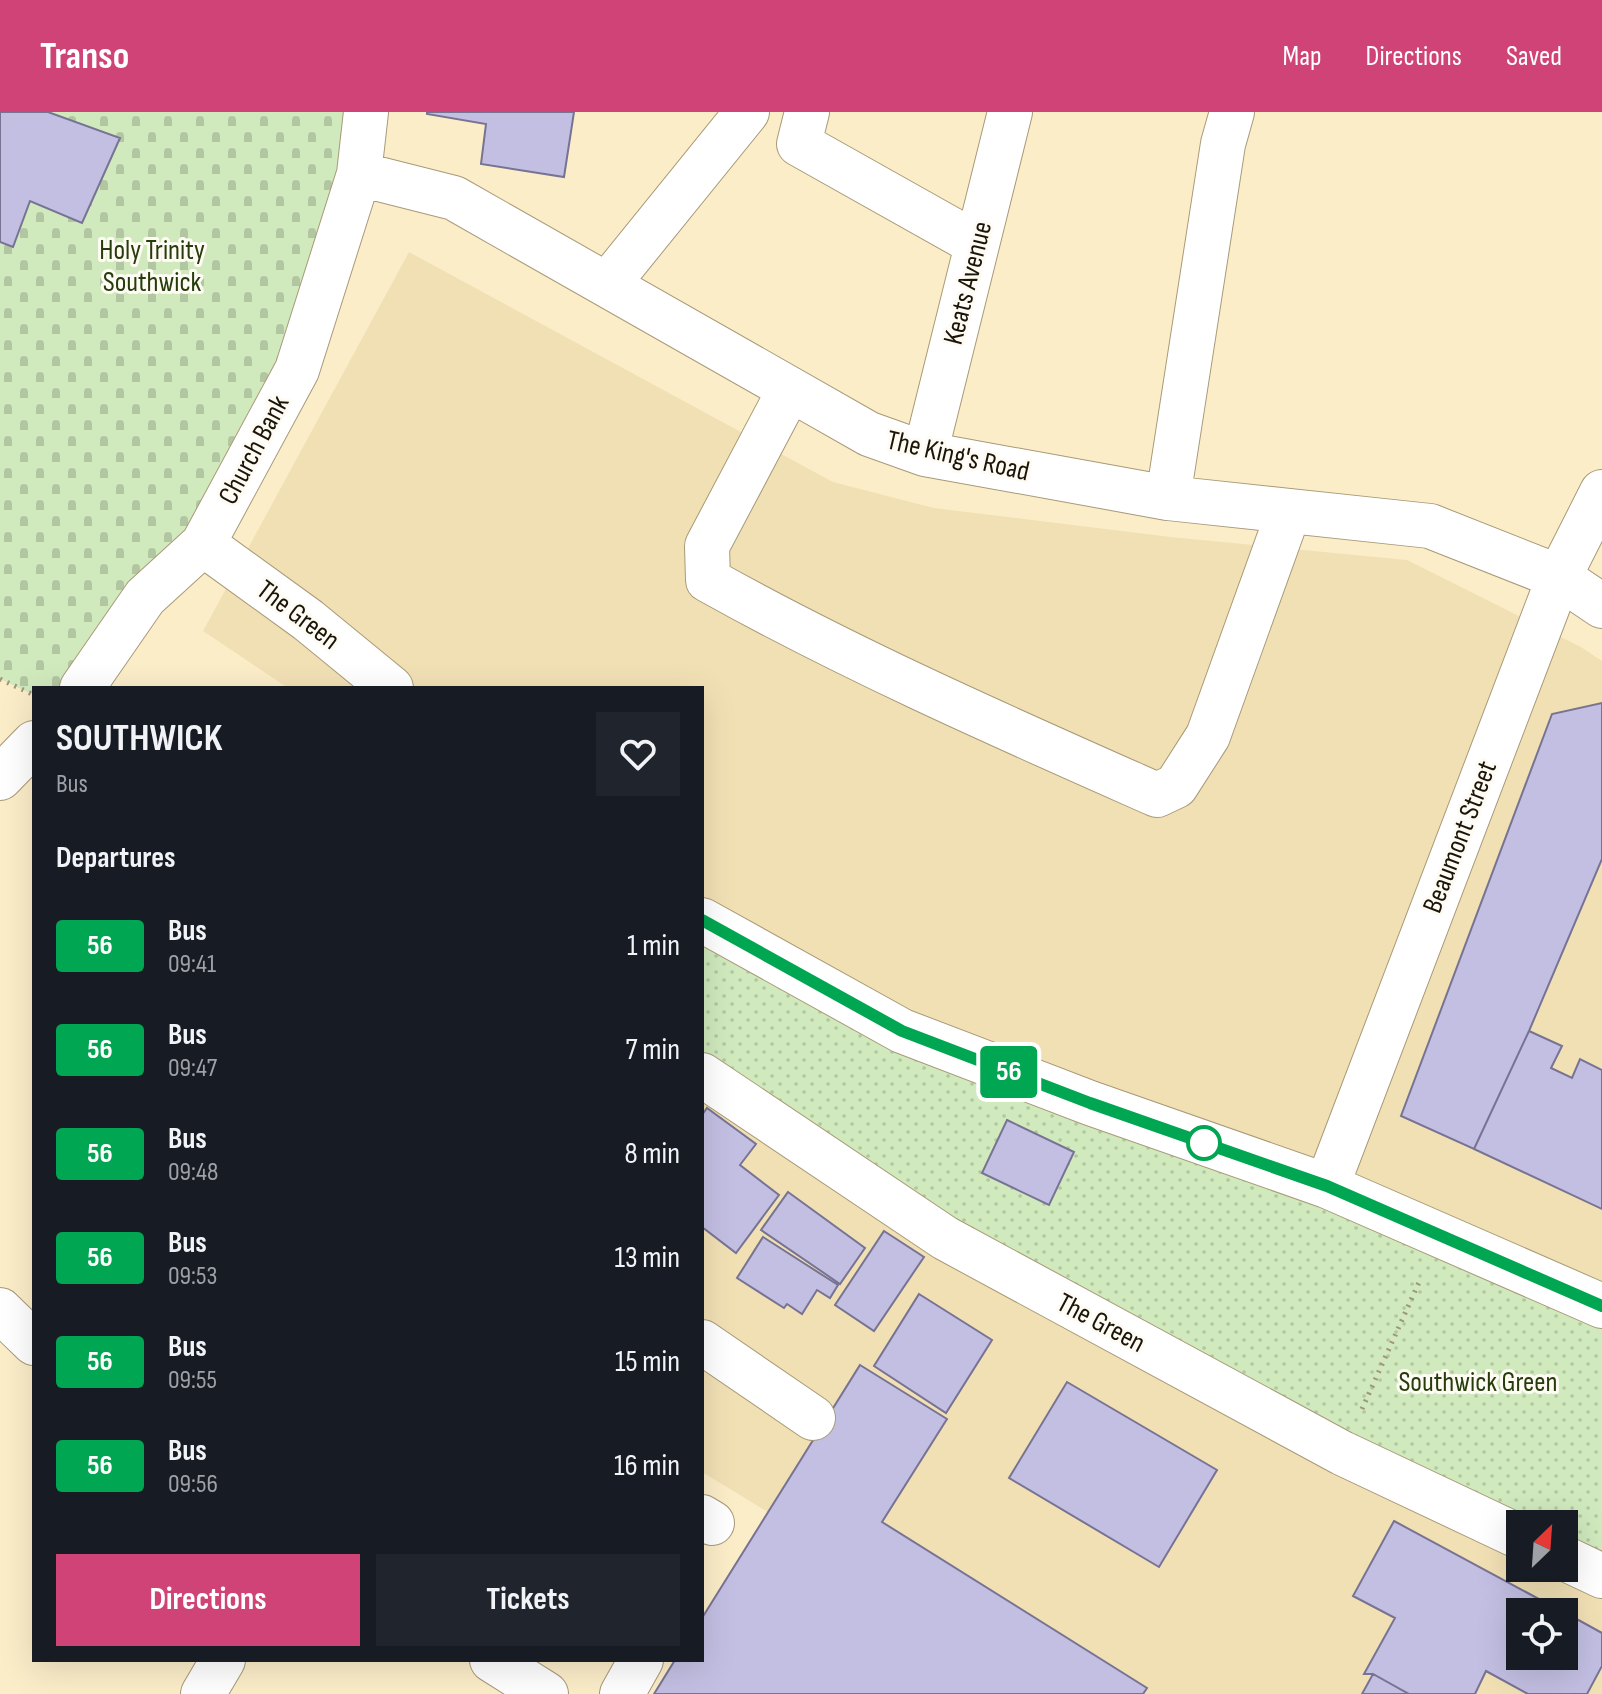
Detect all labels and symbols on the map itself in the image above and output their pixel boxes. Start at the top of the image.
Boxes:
street label: Keats Avenue [937,218,999,348]
park label: Holy Trinity Southwick [99,234,205,299]
street label: Church Bank [212,390,297,510]
street label: The King's Road [883,424,1033,488]
street label: The Green [250,573,346,657]
street label: Beaumont Street [1416,756,1504,918]
line badge: 56 [973,1046,1045,1098]
unlabelled marker [1187,1126,1221,1160]
street label: The Green [1051,1286,1151,1360]
park label: Southwick Green [1398,1366,1558,1399]
north arrow [1506,1510,1578,1582]

